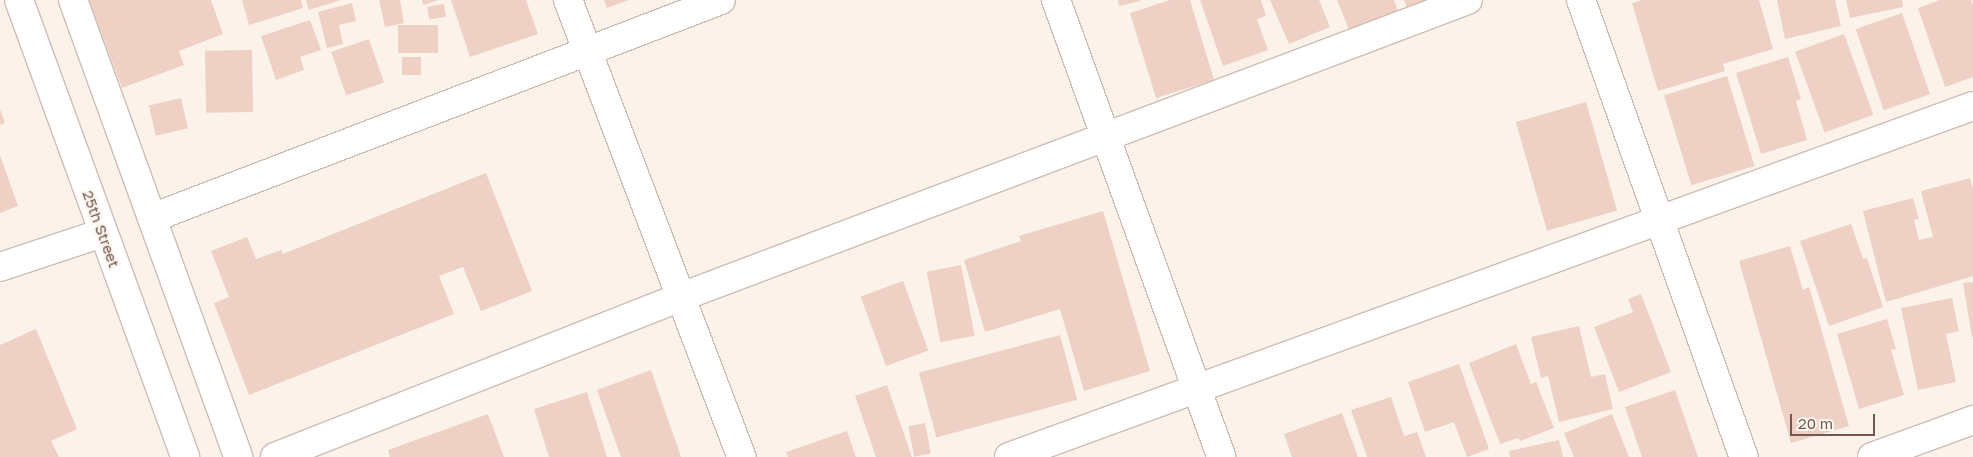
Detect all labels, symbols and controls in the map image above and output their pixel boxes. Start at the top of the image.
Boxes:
street label: 25th Street [79,188,123,270]
scale bar [1793,404,1878,436]
text: 20 m [1798,414,1833,432]

